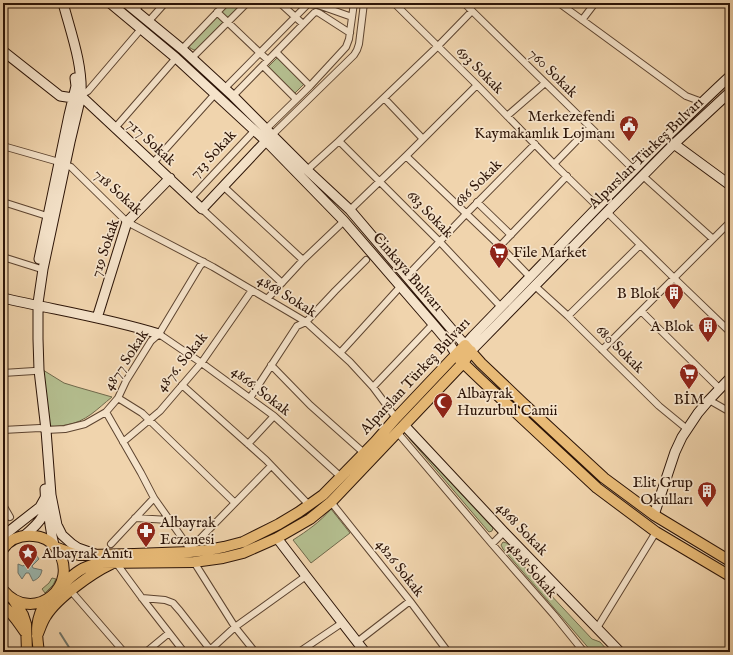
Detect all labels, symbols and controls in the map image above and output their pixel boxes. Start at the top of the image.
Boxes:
street label: 693 Sokak [452,42,509,99]
street label: 760 Sokak [524,44,582,102]
street label: Alparslan Türkeş Bulvarı [584,93,708,214]
place label: Merkezefendi Kaymakamlık Lojmanı [474,107,615,143]
street label: 717 Sokak [122,114,181,170]
public building icon: Merkezefendi Kaymakamlık Lojmanı [618,114,640,142]
street label: 713 Sokak [186,125,241,182]
street label: 686 Sokak [450,154,507,211]
street label: 718 Sokak [89,165,147,220]
street label: 683 Sokak [403,186,458,243]
street label: 719 Sokak [86,215,124,280]
street label: Cinkaya Bulvarı [369,229,447,315]
supermarket icon: File Market [488,241,510,269]
place label: File Market [513,243,587,262]
street label: 4868 Sokak [254,270,321,322]
building icon: B Blok [663,282,685,310]
place label: B Blok [617,284,661,303]
street label: Alparslan Türkeş Bulvarı [355,314,474,439]
building icon: A Blok [697,315,719,343]
place label: A Blok [650,317,695,336]
street label: 680 Sokak [592,321,649,378]
street label: 4877 Sokak [99,325,153,394]
street label: 4876. Sokak [152,328,212,396]
street label: 4866. Sokak [227,362,295,421]
supermarket icon: BİM [678,362,700,390]
place label: Albayrak Huzurbul Camii [456,384,558,420]
place label: BİM [674,390,704,409]
mosque icon: Albayrak Huzurbul Camii [432,391,454,419]
place label: Elit Grup Okulları [633,473,693,509]
building icon: Elit Grup Okulları [696,480,718,508]
street label: 4868 Sokak [492,498,553,560]
place label: Albayrak Eczanesi [159,513,217,549]
pharmacy icon: Albayrak Eczanesi [135,520,157,548]
street label: 4826 Sokak [372,535,429,601]
street label: 4828 Sokak [503,538,562,602]
place icon: Albayrak Anıtı [17,542,39,570]
place label: Albayrak Anıtı [41,544,133,563]

